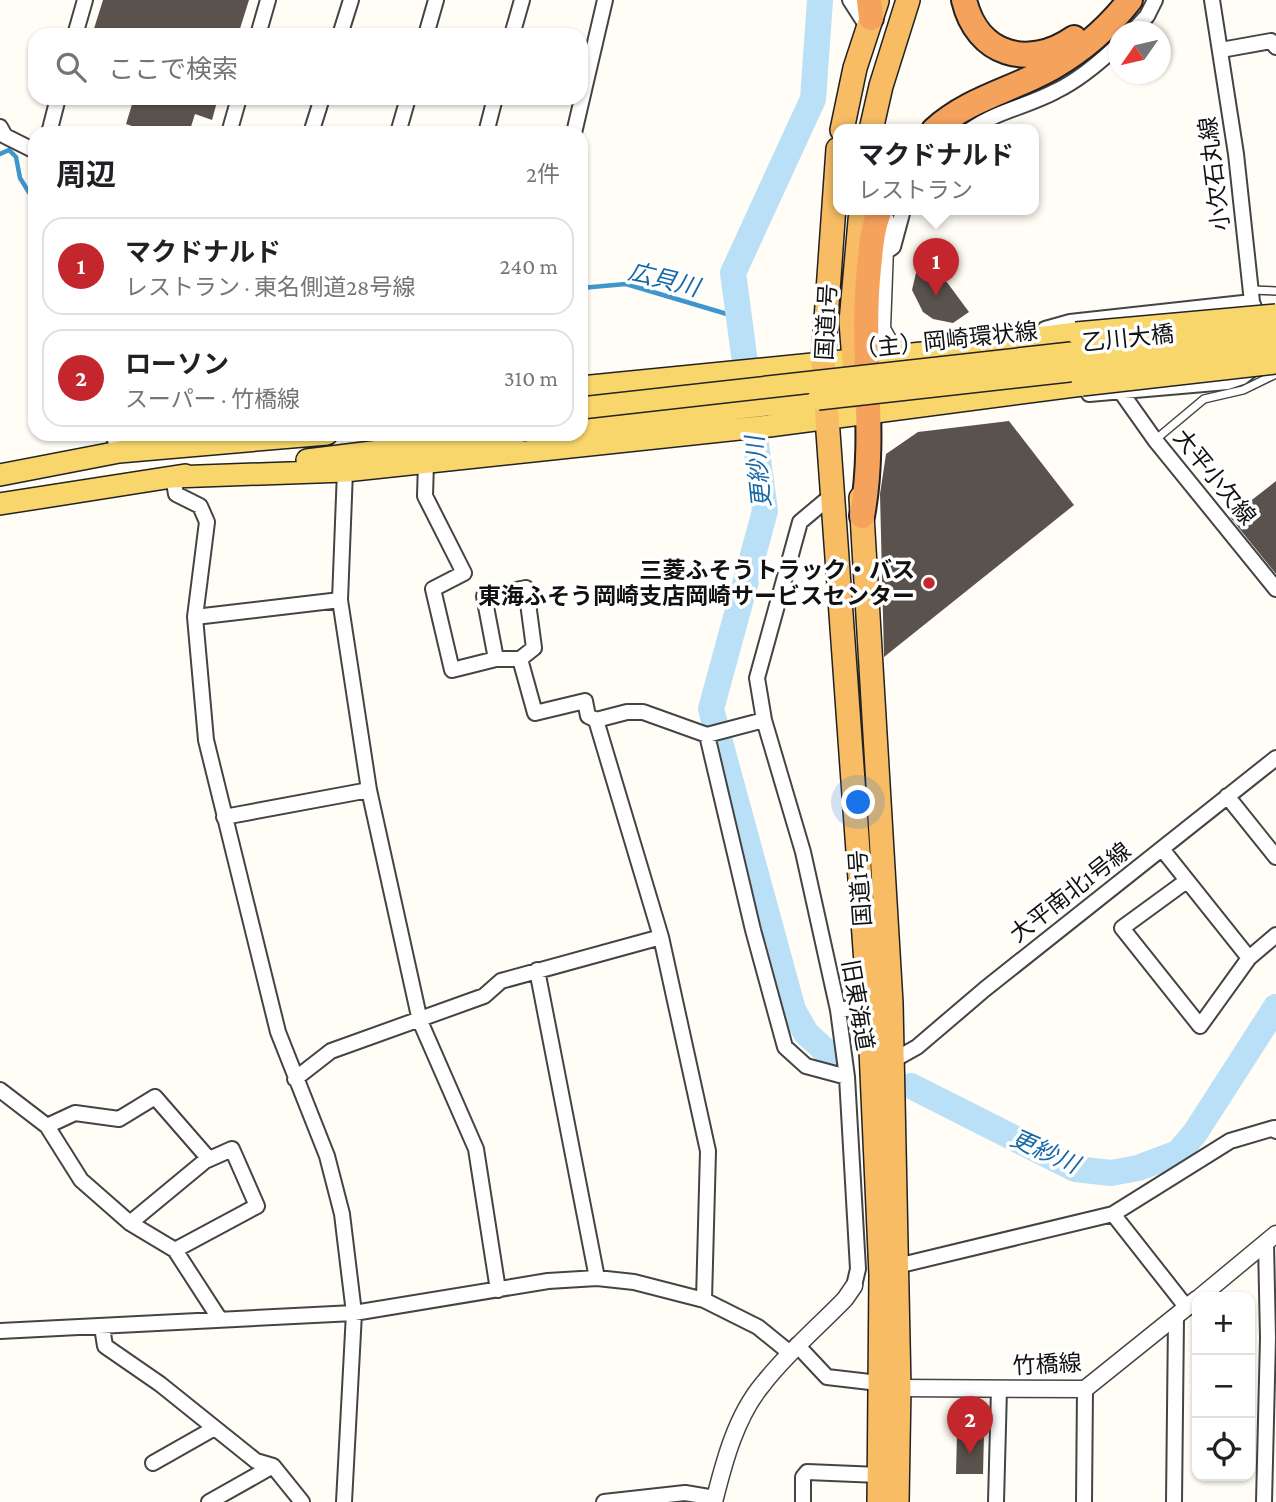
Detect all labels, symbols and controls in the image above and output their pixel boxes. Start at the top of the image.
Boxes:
north arrow [1108,21,1171,84]
search box [28,28,588,105]
icon: search [52,48,90,86]
text: ここで検索 [108,55,238,84]
street label: 小欠石丸線 [1194,115,1234,233]
popup [833,124,1039,215]
text: マクドナルド [858,141,1014,170]
text: 周辺 [56,158,116,191]
text: 2件 [526,161,560,187]
text: レストラン [858,177,973,203]
text: マクドナルド [125,238,281,267]
pin: 1 [913,238,959,296]
text: 1 [77,253,85,279]
text: 240 m [499,253,558,279]
water label: 広貝川 [626,257,705,302]
text: レストラン · 東名側道28号線 [125,274,416,300]
street label: 国道1号 [811,283,841,361]
street label: （主）岡崎環状線 [853,317,1039,363]
street label: 乙川大橋 [1081,320,1175,356]
text: ローソン [125,350,229,379]
text: 2 [75,365,87,391]
text: 310 m [504,365,558,391]
text: スーパー · 竹橋線 [125,386,300,412]
street label: 大平小欠線 [1169,424,1261,530]
water label: 更紗川 [740,432,775,509]
place label: 三菱ふそうトラック・バス 東海ふそう岡崎支店岡崎サービスセンター [478,557,915,609]
marker: 三菱ふそうトラック・バス 東海ふそう岡崎支店岡崎サービスセンター [921,575,937,591]
your location [841,785,875,819]
street label: 大平南北1号線 [1005,837,1135,947]
street label: 国道1号 [844,849,876,927]
street label: 旧東海道 [837,957,879,1053]
water label: 更紗川 [1007,1124,1086,1179]
map controls [1192,1292,1255,1481]
button: + [1192,1292,1255,1355]
street label: 竹橋線 [1012,1349,1082,1379]
button: − [1192,1355,1255,1418]
pin: 2 [947,1396,993,1454]
button: locate [1192,1418,1255,1481]

